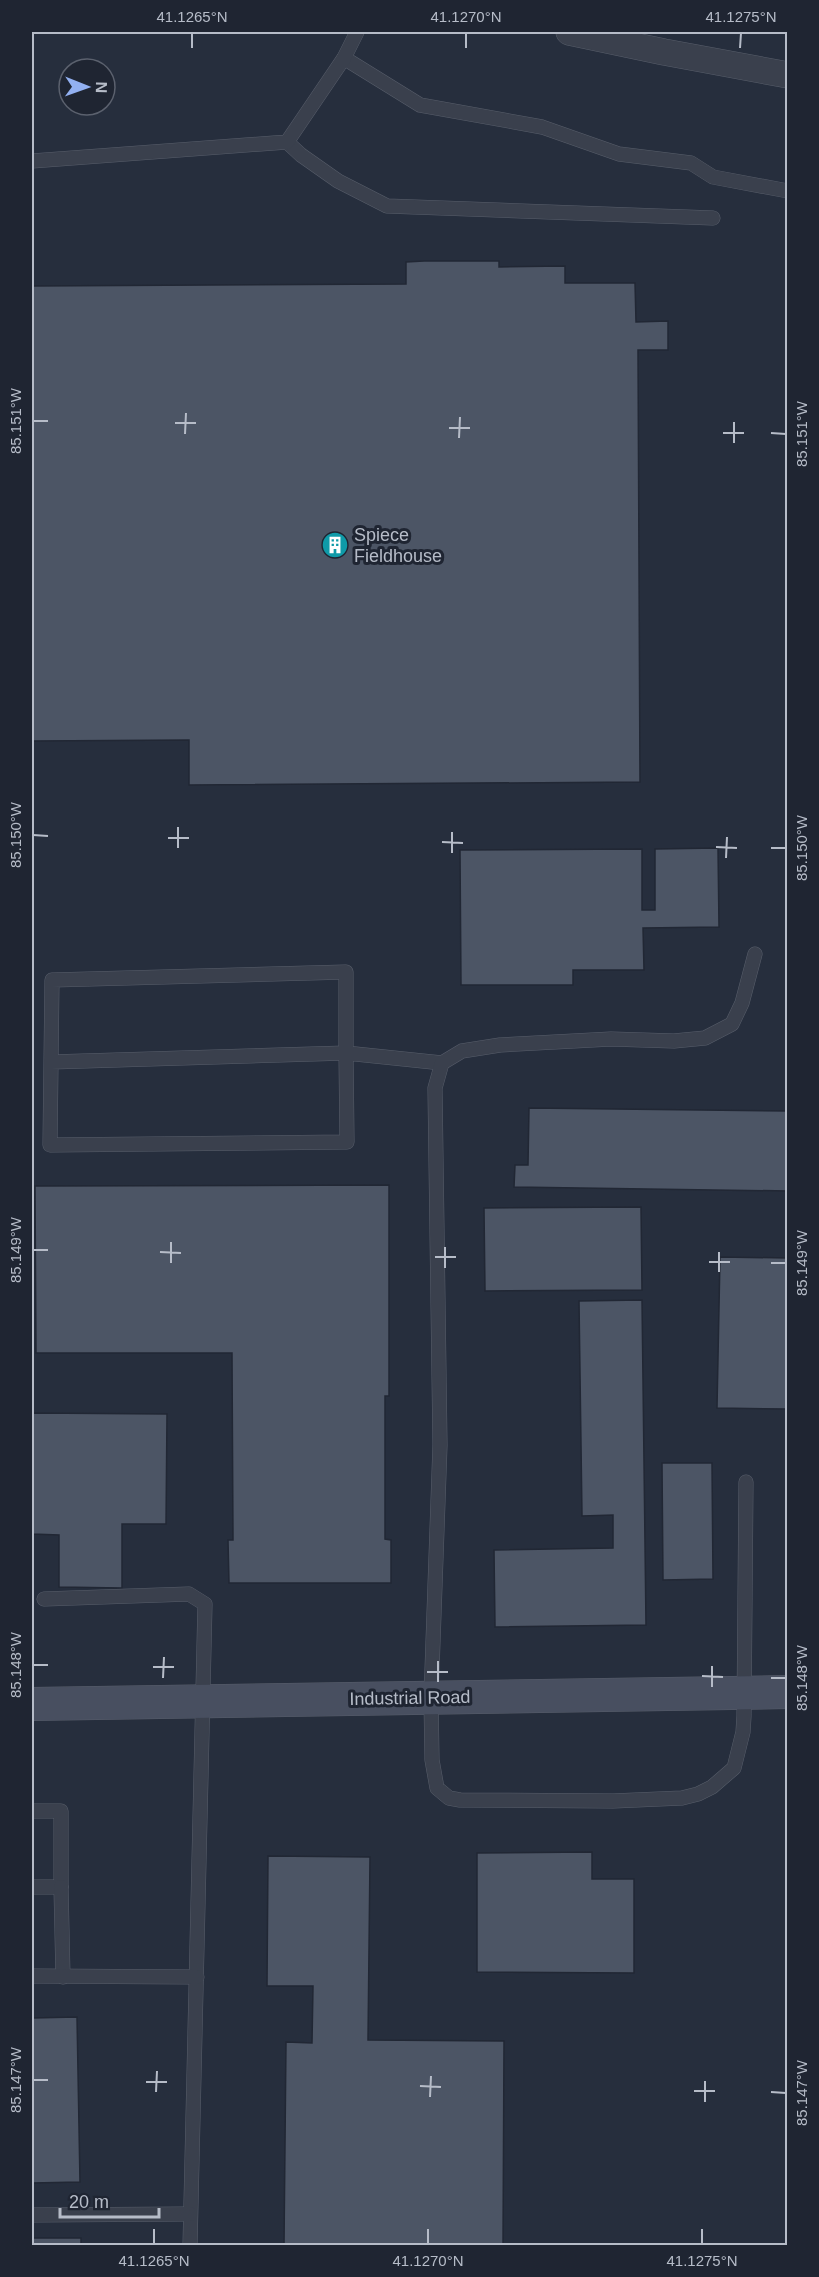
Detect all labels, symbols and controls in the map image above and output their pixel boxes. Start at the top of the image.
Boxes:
text: 41.1265°N [156,8,228,25]
text: 41.1270°N [430,8,502,25]
text: 41.1275°N [705,8,777,25]
north arrow [57,57,117,117]
text: N [93,81,110,93]
text: 85.151°W [7,387,24,454]
text: 85.151°W [793,400,810,467]
place label: Spiece Fieldhouse [354,525,442,566]
building icon: Spiece Fieldhouse [320,530,350,560]
text: 85.150°W [7,801,24,868]
text: 85.150°W [793,814,810,881]
text: 85.149°W [7,1216,24,1283]
text: 85.149°W [793,1229,810,1296]
text: 85.148°W [7,1631,24,1698]
text: 85.148°W [793,1644,810,1711]
street label: Industrial Road [349,1687,471,1709]
text: 85.147°W [7,2046,24,2113]
text: 85.147°W [793,2059,810,2126]
scale bar [60,2181,159,2219]
text: 20 m [69,2192,109,2212]
text: 41.1265°N [118,2252,190,2269]
text: 41.1270°N [392,2252,464,2269]
text: 41.1275°N [666,2252,738,2269]

